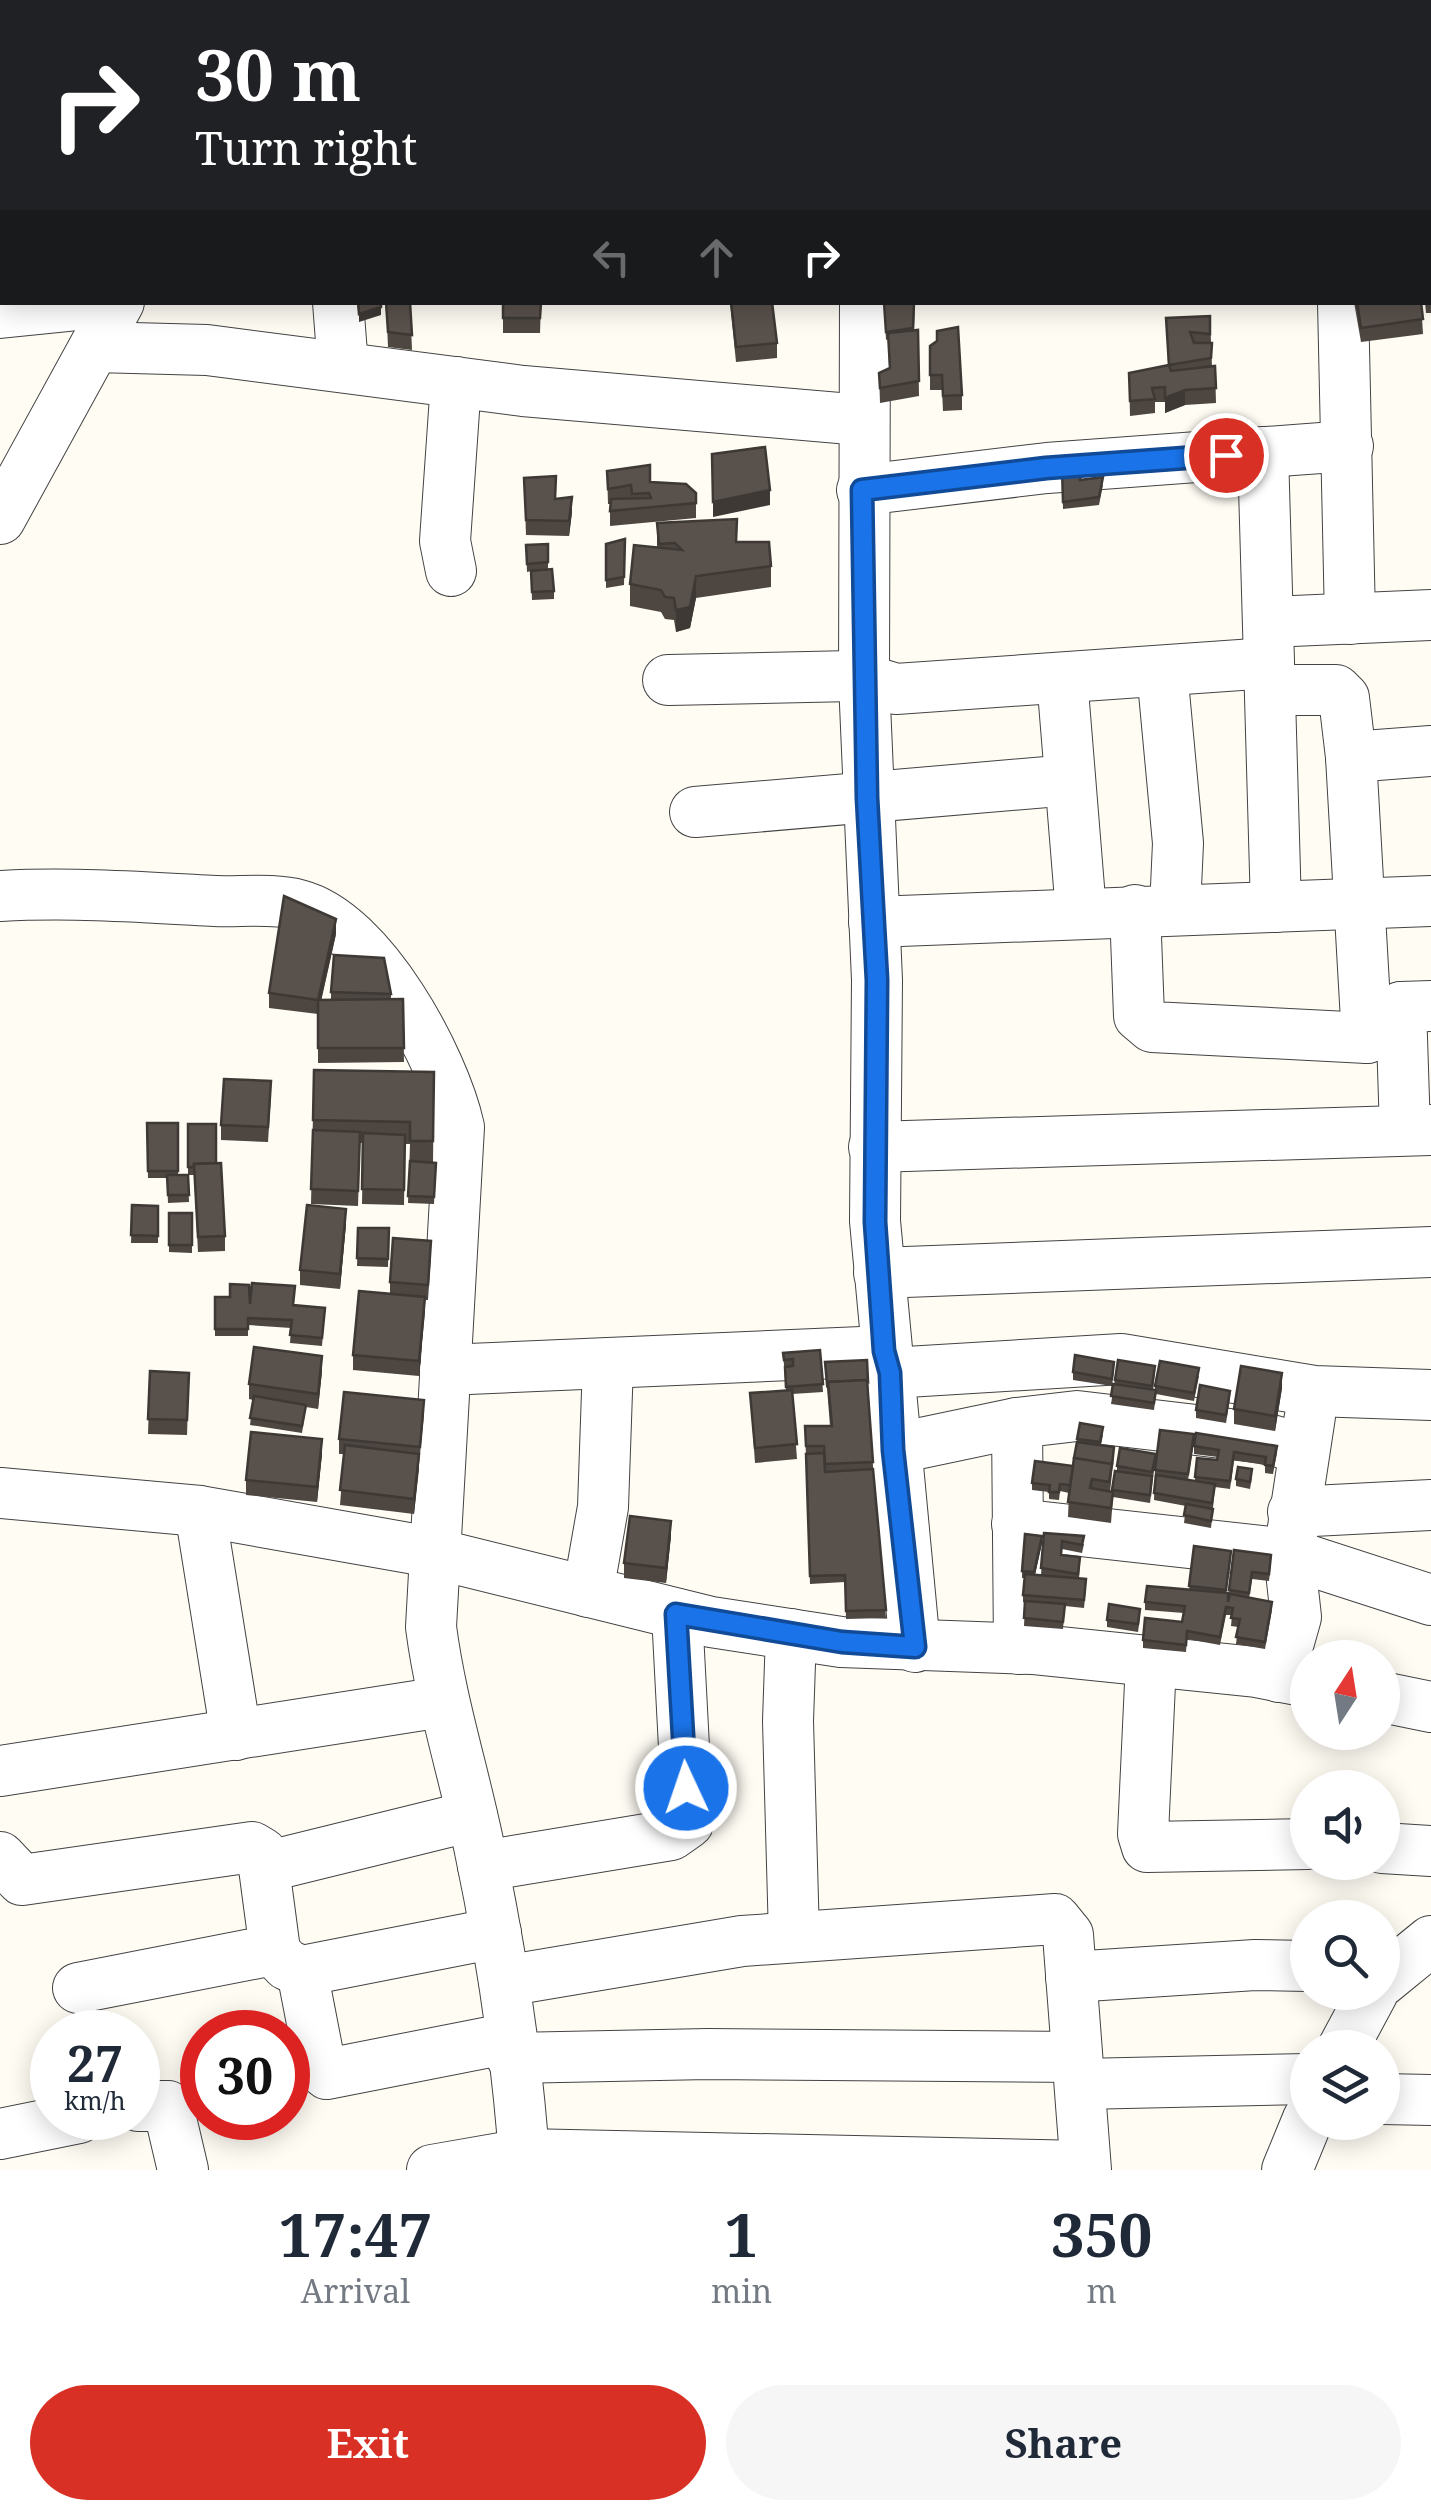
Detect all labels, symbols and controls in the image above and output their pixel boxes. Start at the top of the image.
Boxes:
text: 30 m [195,26,361,122]
icon: right [30,40,160,170]
text: Turn right [195,117,417,178]
icon: left [584,230,639,285]
icon: ahead [689,230,744,285]
icon: right [794,230,849,285]
pin [1184,413,1269,498]
icon: arrive [1199,428,1254,483]
north arrow [1290,1640,1400,1750]
map controls [1290,1640,1400,2140]
position arrow [634,1736,738,1840]
button: sound [1290,1770,1400,1880]
button: search [1290,1900,1400,2010]
speed limit sign: 30 [180,2010,310,2140]
text: 27 [67,2029,123,2097]
button: layers [1290,2030,1400,2140]
text: km/h [64,2083,126,2117]
text: 17:47 [279,2193,432,2275]
text: 1 [725,2193,759,2275]
text: 350 [1051,2193,1152,2275]
text: Arrival [301,2269,410,2312]
text: min [711,2269,772,2312]
text: m [1086,2269,1117,2312]
button: Exit [30,2385,706,2500]
button: Share [726,2385,1401,2500]

